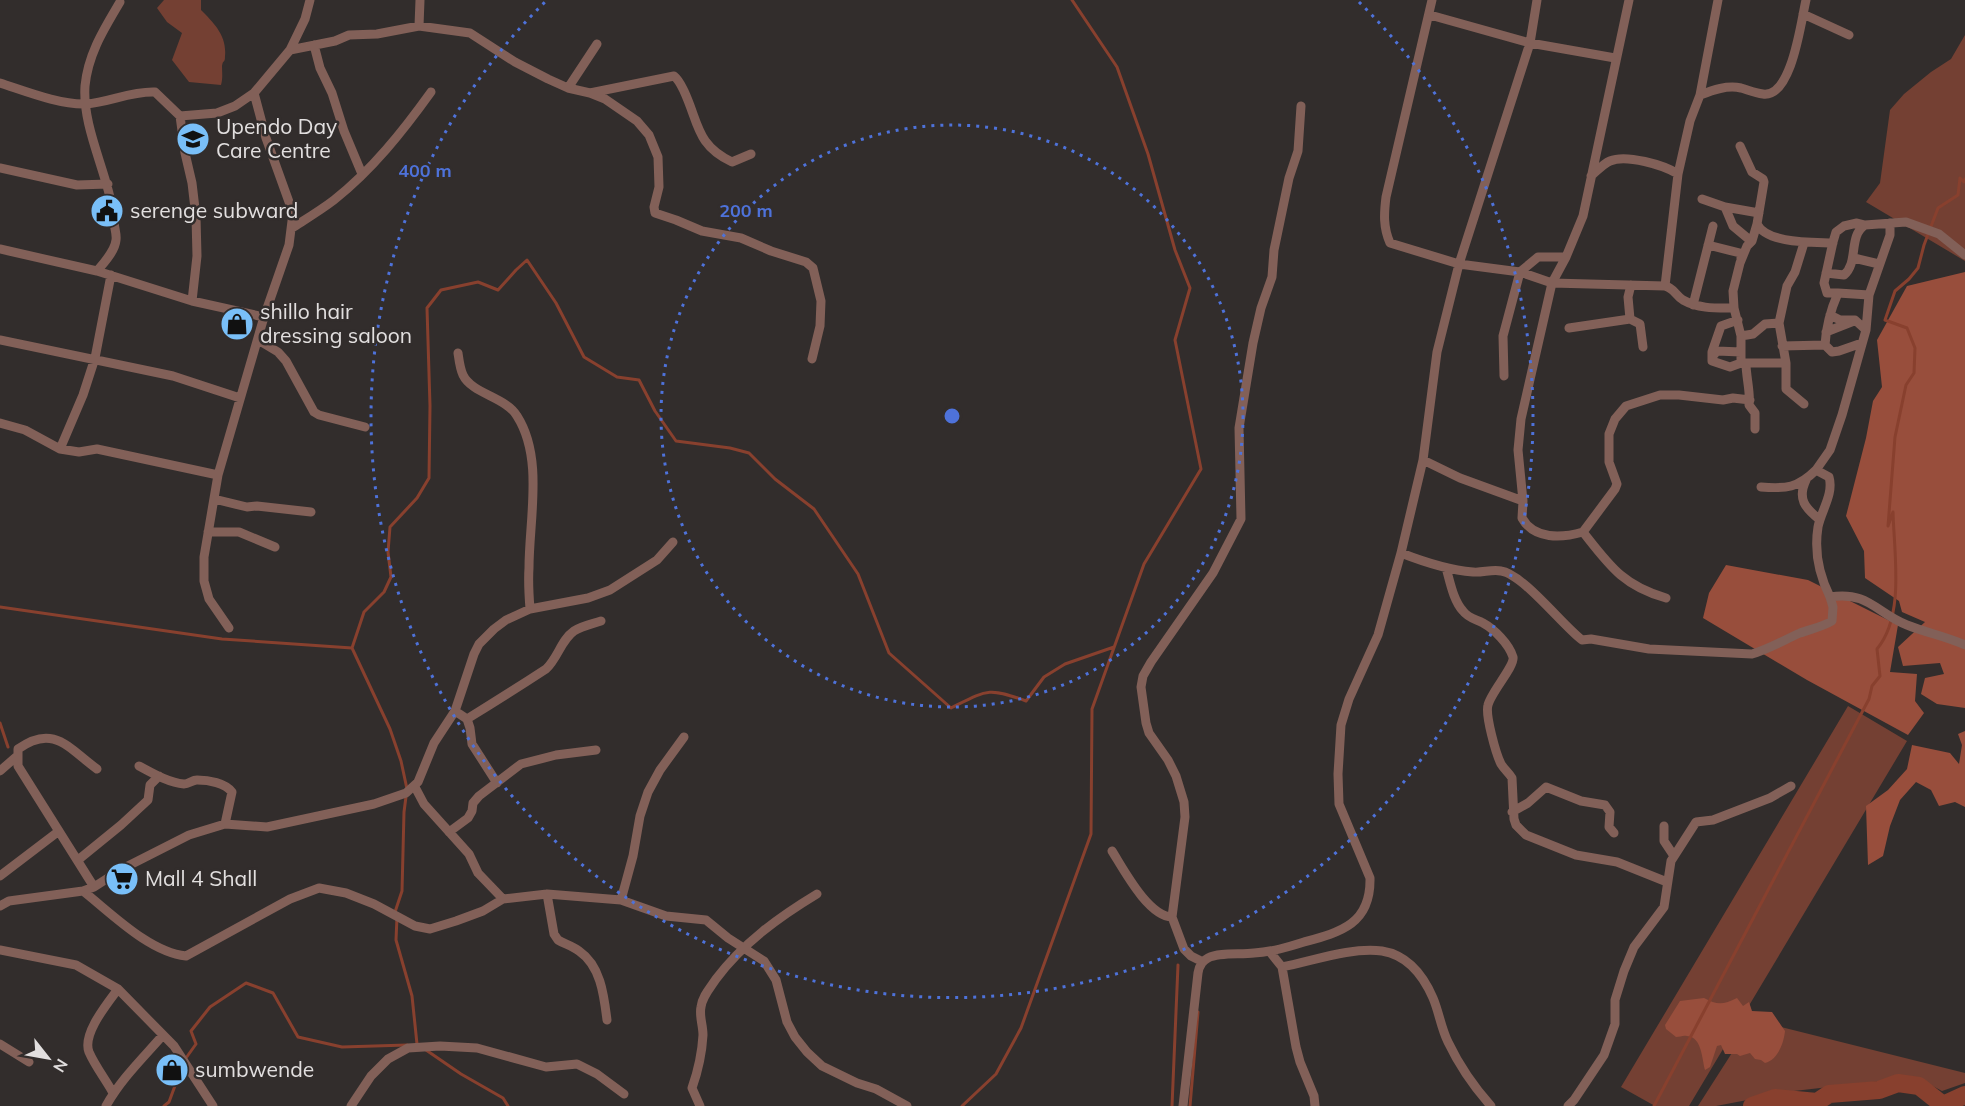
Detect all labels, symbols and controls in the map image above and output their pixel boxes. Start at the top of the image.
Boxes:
place label: Upendo Day Care Centre [216,113,337,163]
school or university icon: Upendo Day Care Centre [175,121,211,157]
text: 400 m [398,159,452,182]
public building icon: serenge subward [89,193,125,229]
place label: serenge subward [130,197,298,223]
text: 200 m [719,199,773,222]
place label: shillo hair dressing saloon [260,298,412,348]
shop icon: shillo hair dressing saloon [219,306,255,342]
centre of rings [942,406,962,426]
supermarket icon: Mall 4 Shall [104,861,140,897]
place label: Mall 4 Shall [145,865,257,891]
north arrow [18,1028,78,1088]
shop icon: sumbwende [154,1052,190,1088]
text: N [49,1055,73,1076]
place label: sumbwende [195,1056,314,1082]

